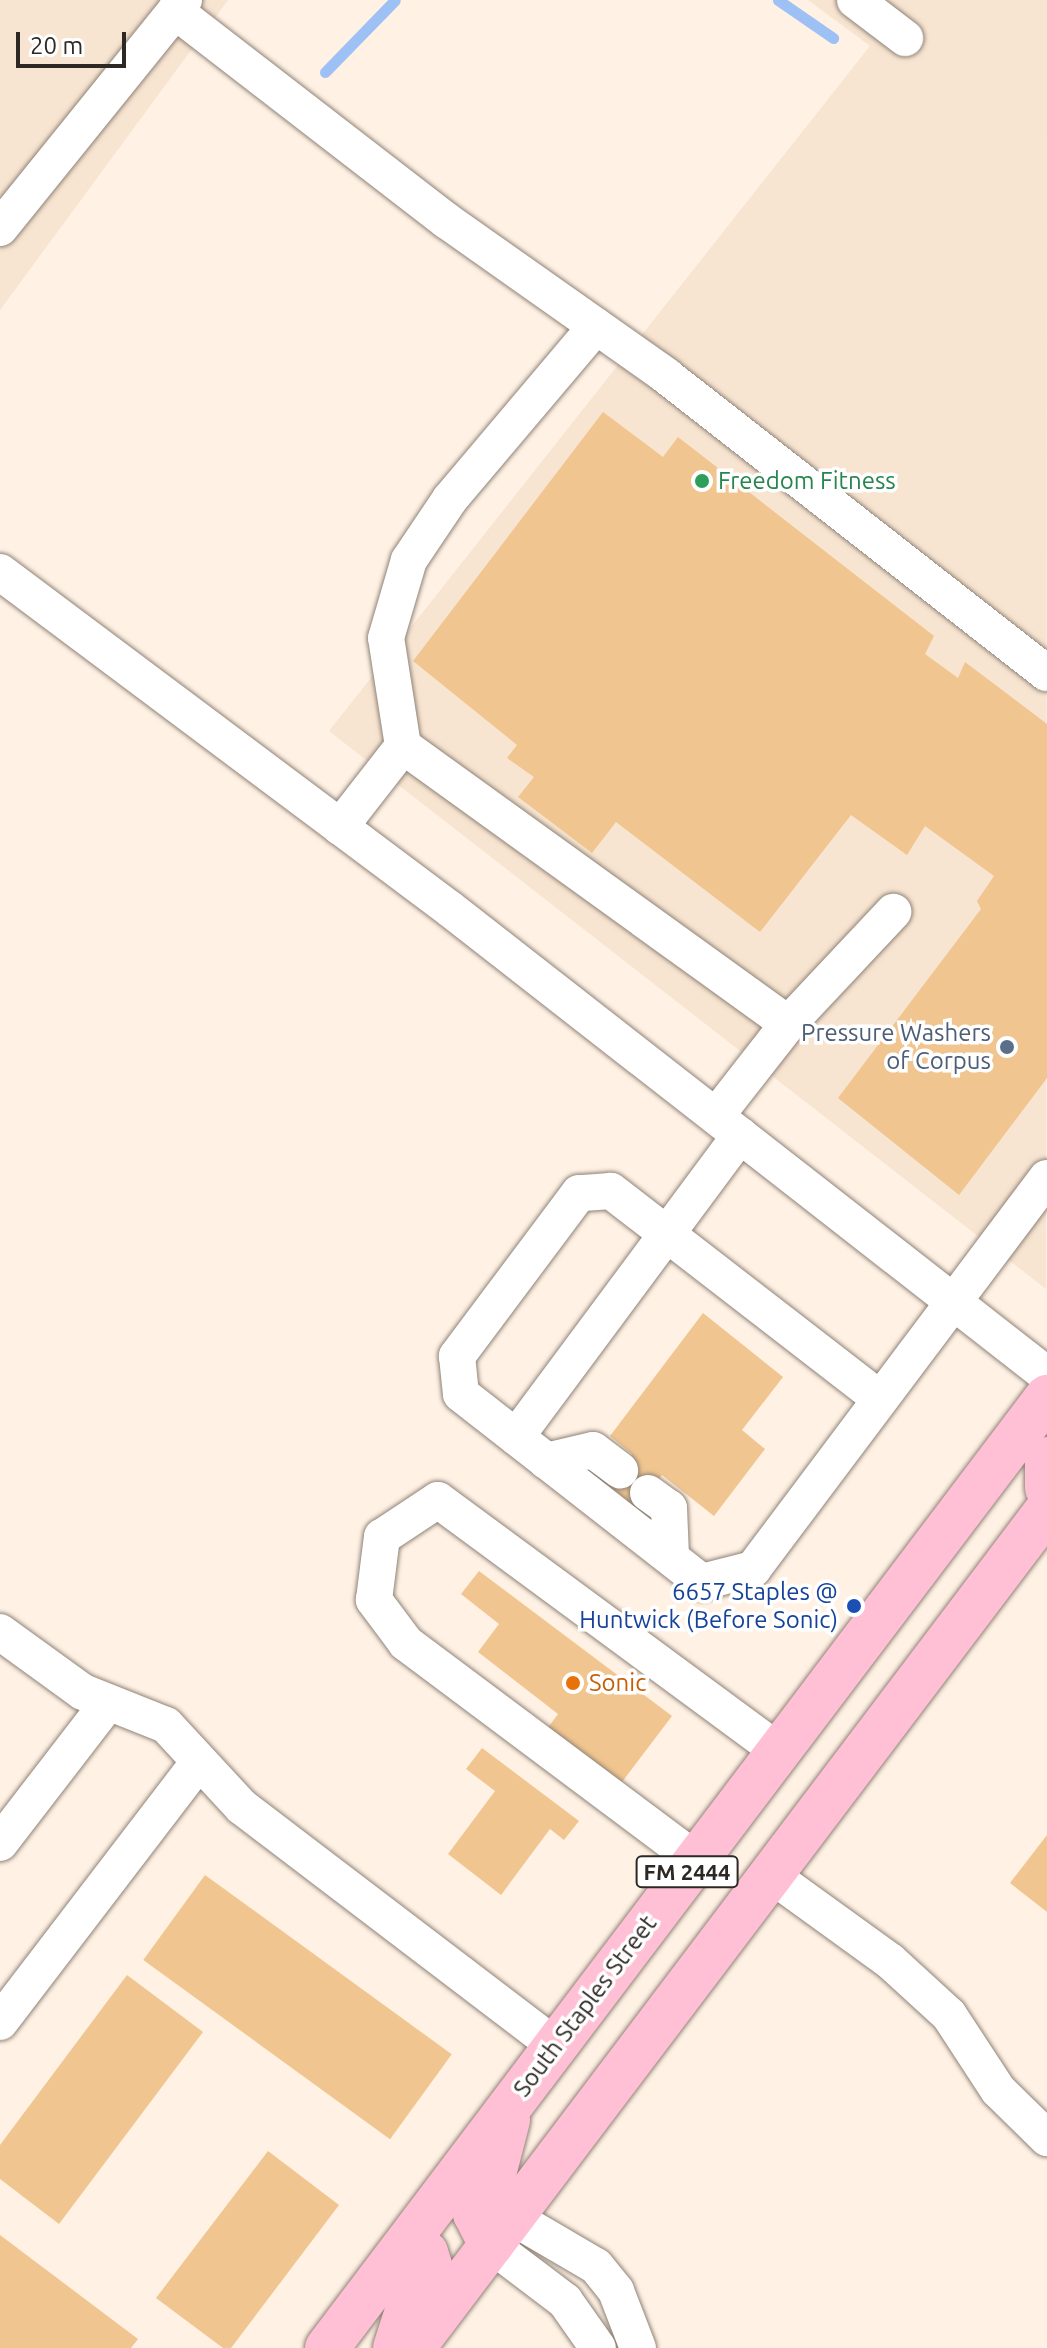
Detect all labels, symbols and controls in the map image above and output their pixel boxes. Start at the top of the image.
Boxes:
scale bar [20,16,130,66]
text: 20 m [30,32,83,59]
place label: Freedom Fitness [718,467,896,495]
marker: Freedom Fitness [693,472,711,490]
place label: Pressure Washers of Corpus [801,1019,991,1075]
marker: Pressure Washers of Corpus [998,1038,1016,1056]
place label: 6657 Staples @ Huntwick (Before Sonic) [579,1578,838,1634]
marker: 6657 Staples @ Huntwick (Before Sonic) [845,1597,863,1615]
place label: Sonic [589,1669,646,1697]
marker: Sonic [564,1674,582,1692]
road number: FM 2444 [635,1854,739,1890]
street label: South Staples Street [507,1910,663,2102]

